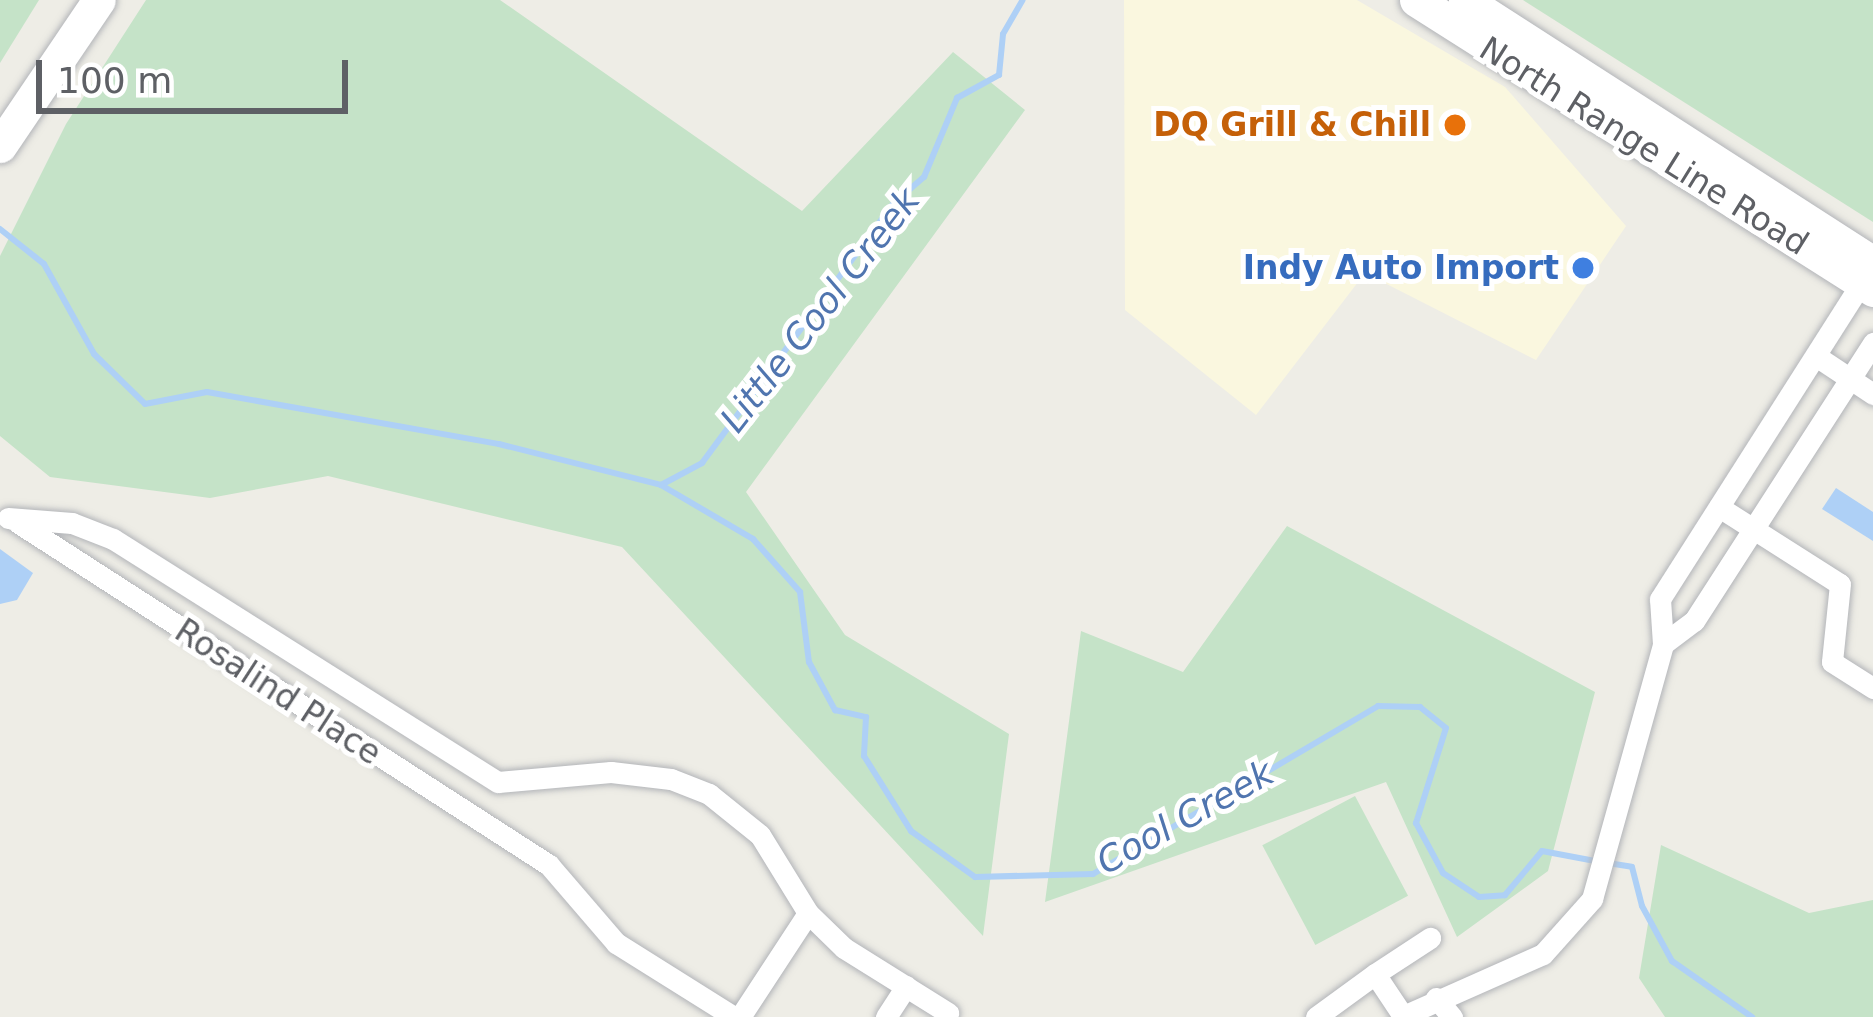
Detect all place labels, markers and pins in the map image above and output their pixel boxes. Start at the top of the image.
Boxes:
place label: DQ Grill & Chill [1153,105,1431,145]
marker: DQ Grill & Chill [1442,112,1468,138]
place label: Indy Auto Import [1243,248,1559,288]
marker: Indy Auto Import [1570,255,1596,281]

